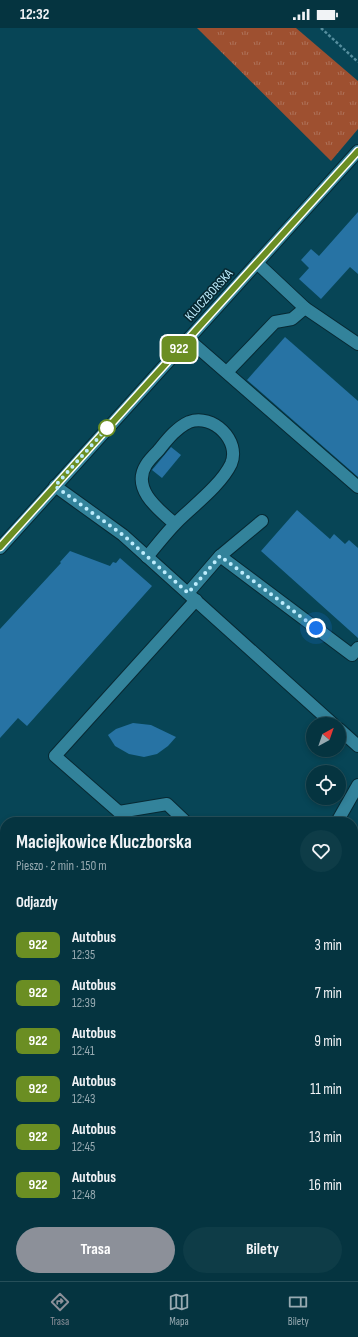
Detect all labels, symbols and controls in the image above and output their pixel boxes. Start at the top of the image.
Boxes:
text: 12:32 [20,5,49,24]
street label: KLUCZBORSKA [182,266,237,324]
line badge: 922 [156,336,202,362]
text: 922 [170,340,188,357]
unlabelled marker [98,419,116,437]
your location [306,618,326,638]
north arrow [306,717,346,757]
map controls [306,717,346,805]
button: locate [306,765,346,805]
button: heart [300,830,342,872]
text: Maciejkowice Kluczborska [16,831,192,854]
text: Pieszo · 2 min · 150 m [16,858,107,874]
text: Odjazdy [16,893,58,912]
text: Autobus [72,928,116,947]
text: 922 [29,936,47,953]
text: 3 min [314,936,342,955]
text: 12:35 [72,947,95,963]
text: Autobus [72,976,116,995]
text: 922 [29,984,47,1001]
text: 7 min [315,984,342,1003]
text: 12:39 [72,995,96,1011]
text: Autobus [72,1024,116,1043]
text: 922 [29,1032,47,1049]
text: 9 min [314,1032,342,1051]
text: 12:41 [72,1043,95,1059]
text: Autobus [72,1072,116,1091]
text: 922 [29,1080,47,1097]
text: 11 min [310,1080,342,1099]
text: 12:43 [72,1091,95,1107]
text: Autobus [72,1120,116,1139]
text: 922 [29,1128,47,1145]
text: 13 min [309,1128,342,1147]
text: 12:45 [72,1139,95,1155]
text: Autobus [72,1168,116,1187]
text: 922 [29,1176,47,1193]
text: 16 min [309,1176,342,1195]
text: 12:48 [72,1187,96,1203]
button: Trasa [16,1227,175,1273]
button: Bilety [183,1227,342,1273]
tab: Trasa [49,1291,71,1328]
tab: Mapa [168,1291,190,1328]
tab: Bilety [287,1291,309,1328]

